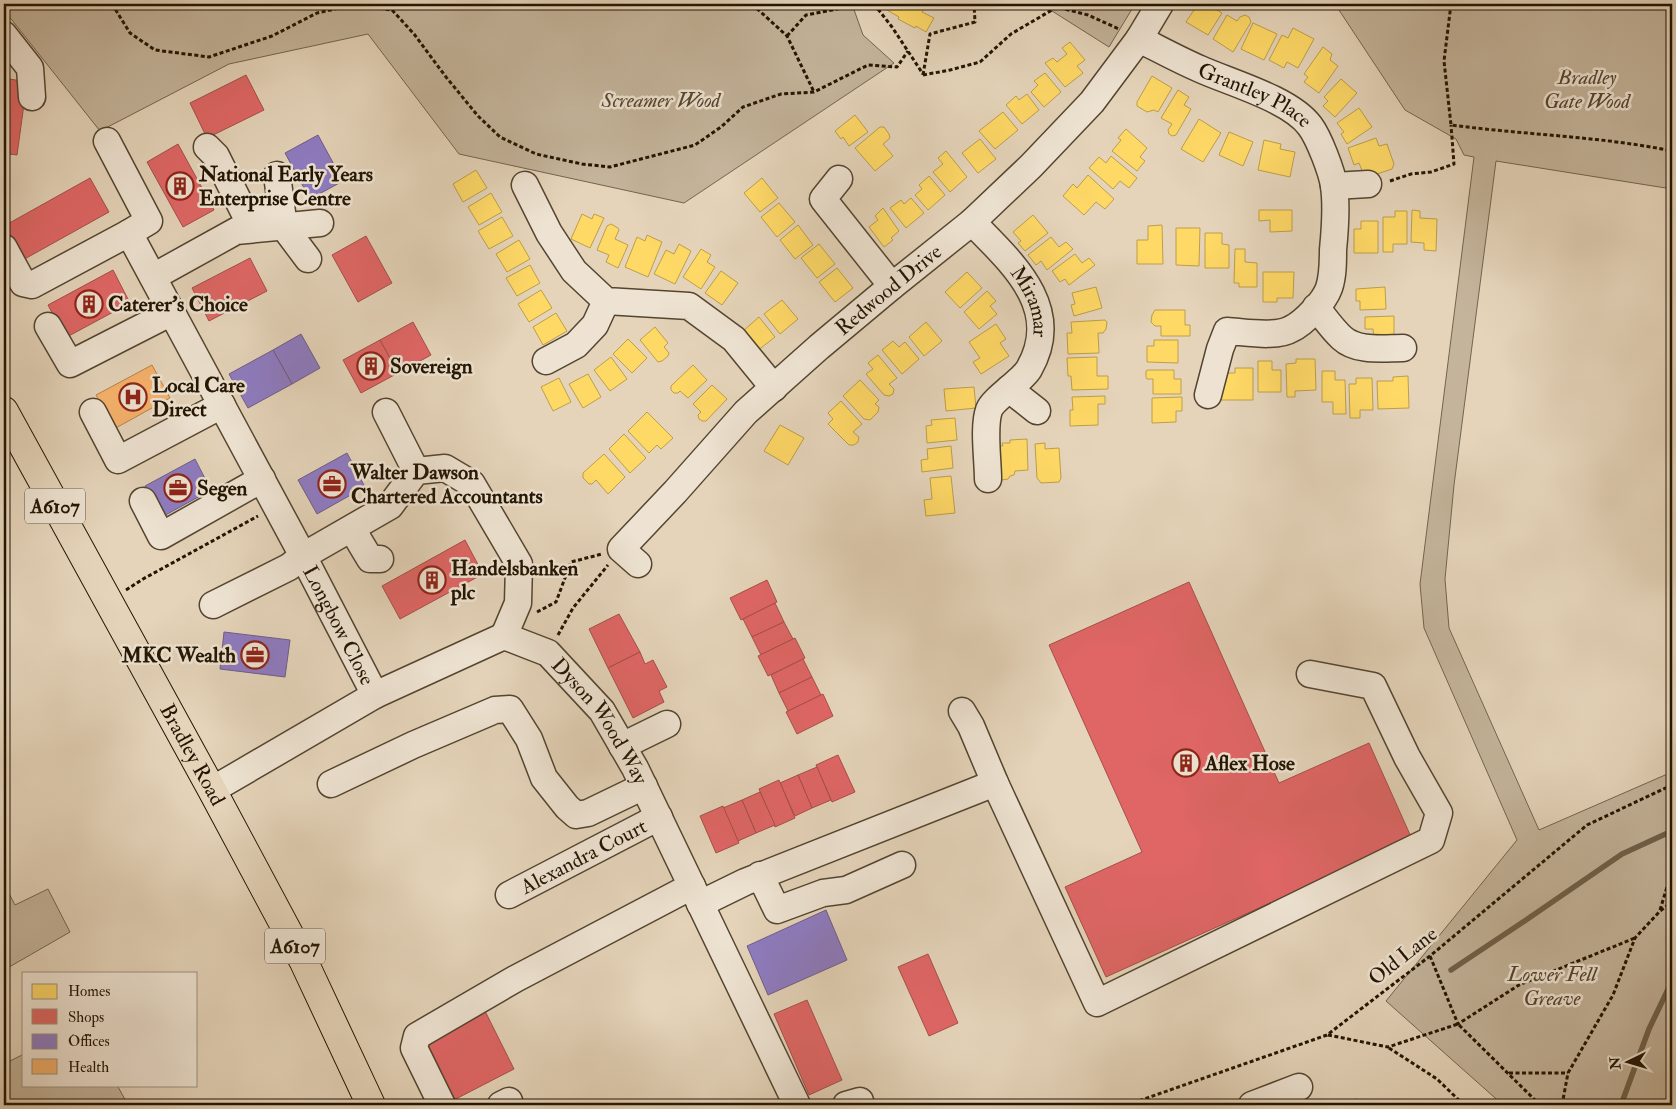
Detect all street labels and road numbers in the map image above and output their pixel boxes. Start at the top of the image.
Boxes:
street label: Grantley Place [1194,56,1318,133]
street label: Redwood Drive [830,238,947,341]
street label: Miramar [1004,260,1054,338]
road number: A6107 [25,488,85,524]
street label: Longbow Close [297,561,381,690]
street label: Dyson Wood Way [546,652,655,789]
street label: Bradley Road [154,699,232,811]
street label: Alexandra Court [515,812,651,901]
street label: Old Lane [1363,920,1443,991]
road number: A6107 [265,928,325,964]

